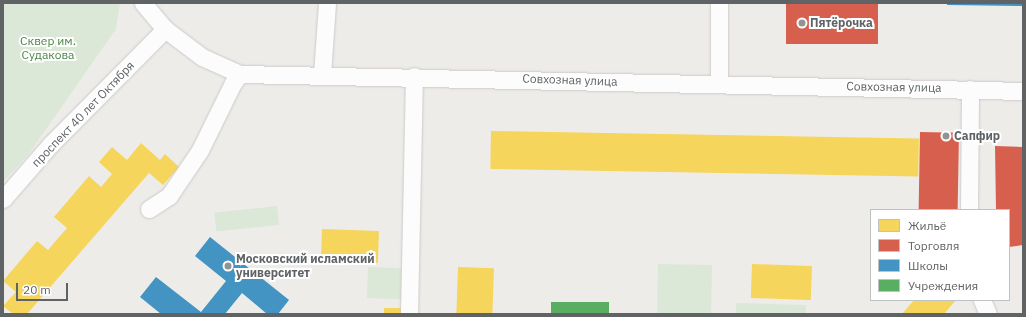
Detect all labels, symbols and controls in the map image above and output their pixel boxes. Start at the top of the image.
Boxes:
place label: Пятёрочка [810,16,873,30]
marker: Пятёрочка [797,18,807,28]
park label: Сквер им. Судакова [20,34,76,62]
street label: проспект 40 лет Октября [29,58,137,170]
street label: Совхозная улица [522,71,618,89]
street label: Совхозная улица [846,79,942,95]
place label: Сапфир [954,129,1000,143]
marker: Сапфир [941,131,951,141]
legend [870,209,1010,301]
text: Жильё [908,218,946,233]
text: Торговля [908,238,959,253]
place label: Московский исламский университет [236,252,375,280]
text: Школы [908,258,948,273]
marker: Московский исламский университет [223,261,233,271]
scale bar [18,275,70,301]
text: Учреждения [908,278,978,293]
text: 20 m [23,282,51,297]

